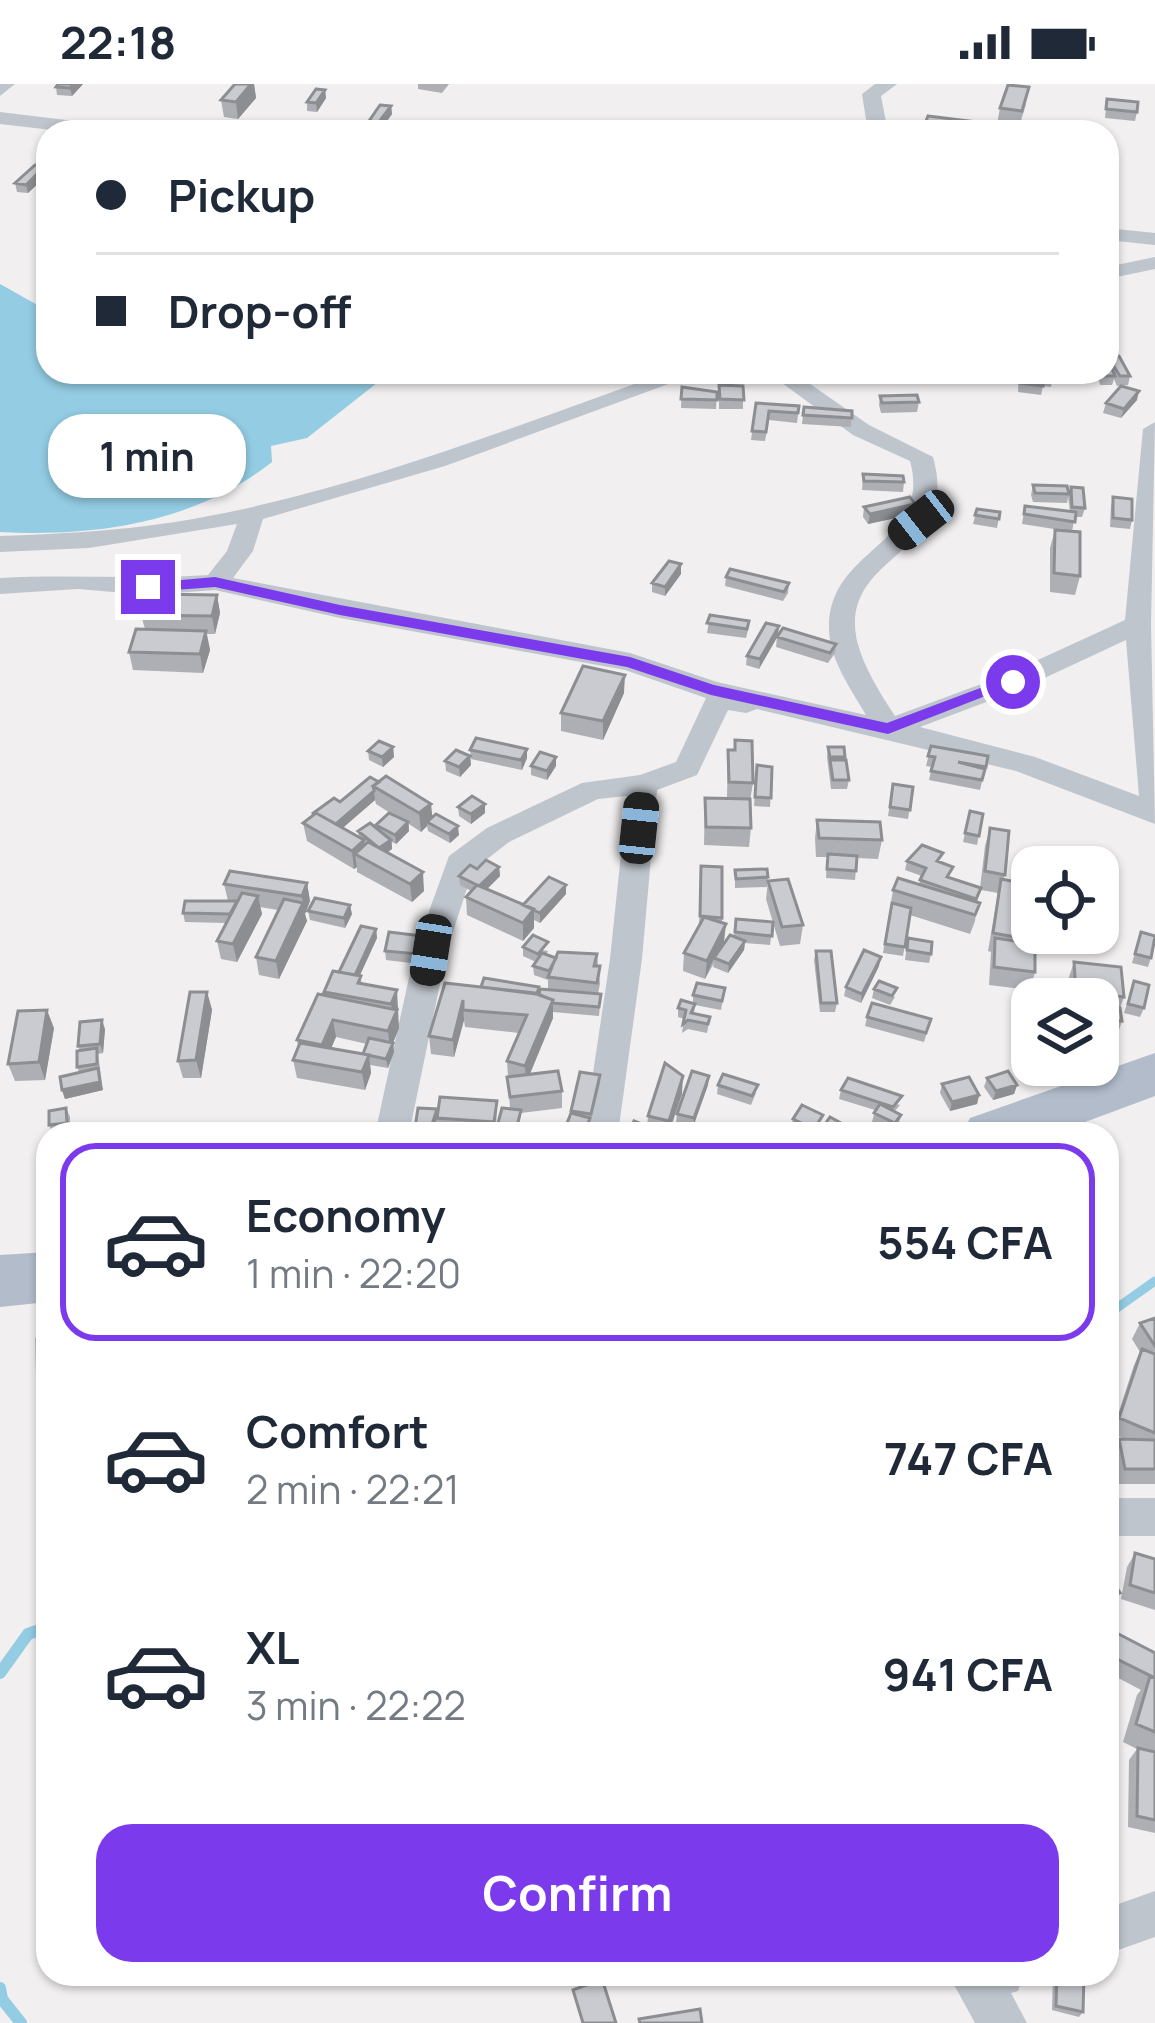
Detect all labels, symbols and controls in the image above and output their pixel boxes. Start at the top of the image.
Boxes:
text: 22:18 [60,11,176,73]
text: Pickup [168,164,315,226]
text: Drop-off [168,280,351,342]
callout: 1 min [49,413,247,497]
text: 1 min [99,429,195,483]
car [882,484,960,556]
route end [121,560,175,614]
route start [986,655,1040,709]
car [617,790,661,866]
map controls [1011,846,1119,1086]
button: locate [1011,846,1119,954]
car [408,912,454,988]
button: layers [1011,978,1119,1086]
text: Economy [246,1184,446,1246]
icon: car [102,1188,210,1296]
text: 554 CFA [877,1211,1053,1273]
text: 1 min · 22:20 [246,1246,461,1300]
text: Comfort [246,1400,429,1462]
icon: car [102,1404,210,1512]
text: 747 CFA [884,1427,1053,1489]
text: 2 min · 22:21 [246,1462,459,1516]
text: XL [246,1616,300,1678]
icon: car [102,1620,210,1728]
text: 941 CFA [882,1643,1053,1705]
text: 3 min · 22:22 [246,1678,466,1732]
button: Confirm [96,1824,1059,1962]

